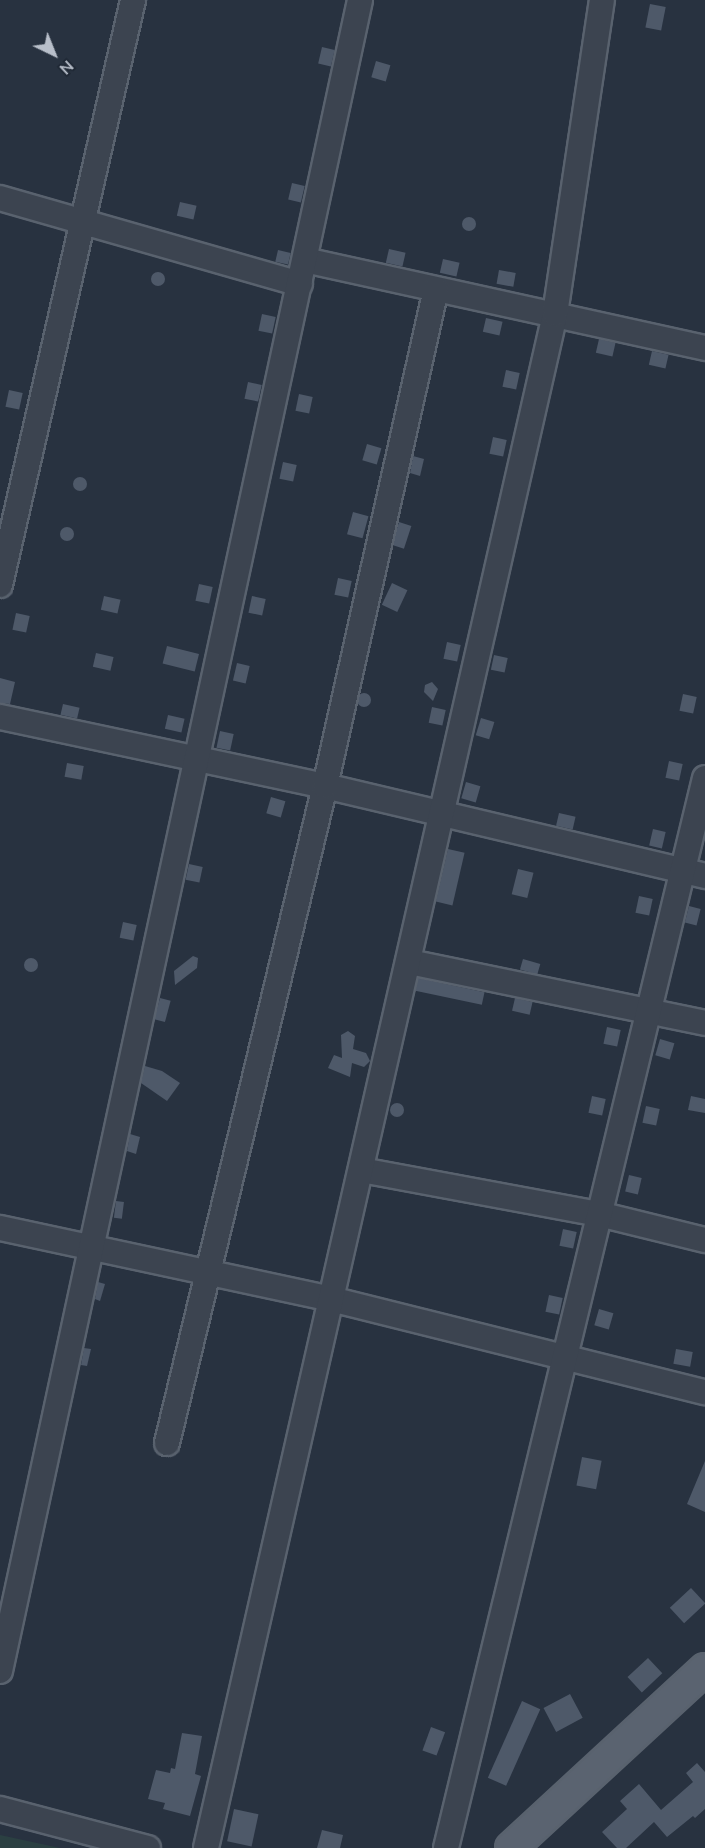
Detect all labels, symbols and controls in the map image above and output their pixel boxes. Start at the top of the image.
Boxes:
north arrow [24,24,84,84]
text: N [54,55,78,79]

